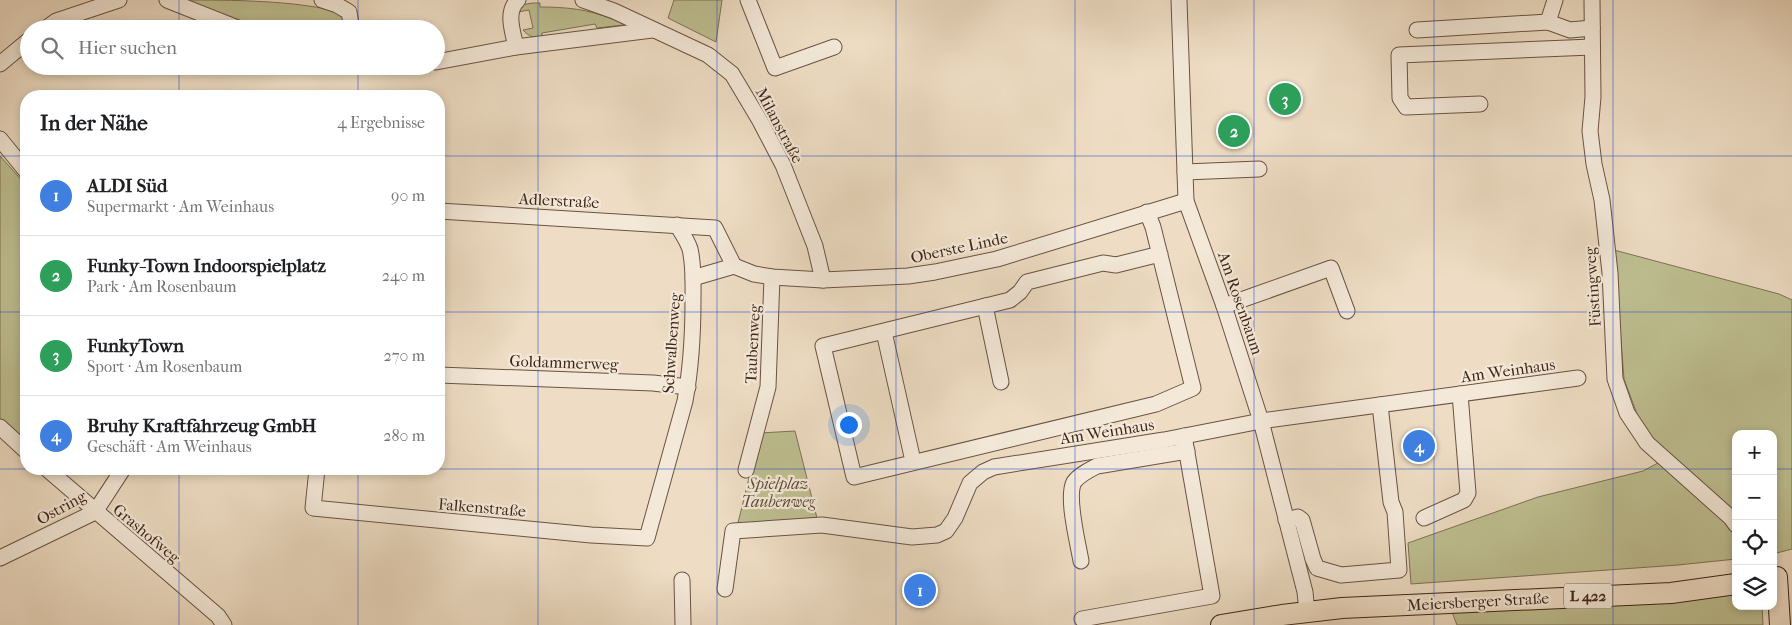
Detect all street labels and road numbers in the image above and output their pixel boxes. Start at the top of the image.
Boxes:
street label: Milanstraße [752,84,807,166]
street label: Adlerstraße [517,189,600,212]
street label: Oberste Linde [909,228,1010,267]
street label: Füstingweg [1580,246,1605,328]
street label: Am Rosenbaum [1214,248,1267,358]
street label: Schwalbenweg [659,292,685,394]
street label: Taubenweg [741,304,764,384]
street label: Goldammerweg [509,351,619,374]
street label: Am Weinhaus [1459,354,1557,387]
street label: Am Weinhaus [1058,415,1156,448]
street label: Ostring [33,486,90,529]
street label: Falkenstraße [437,494,527,521]
street label: Grashofweg [109,500,184,567]
road number: L 422 [1564,584,1612,608]
street label: Meiersberger Straße [1407,588,1550,615]

